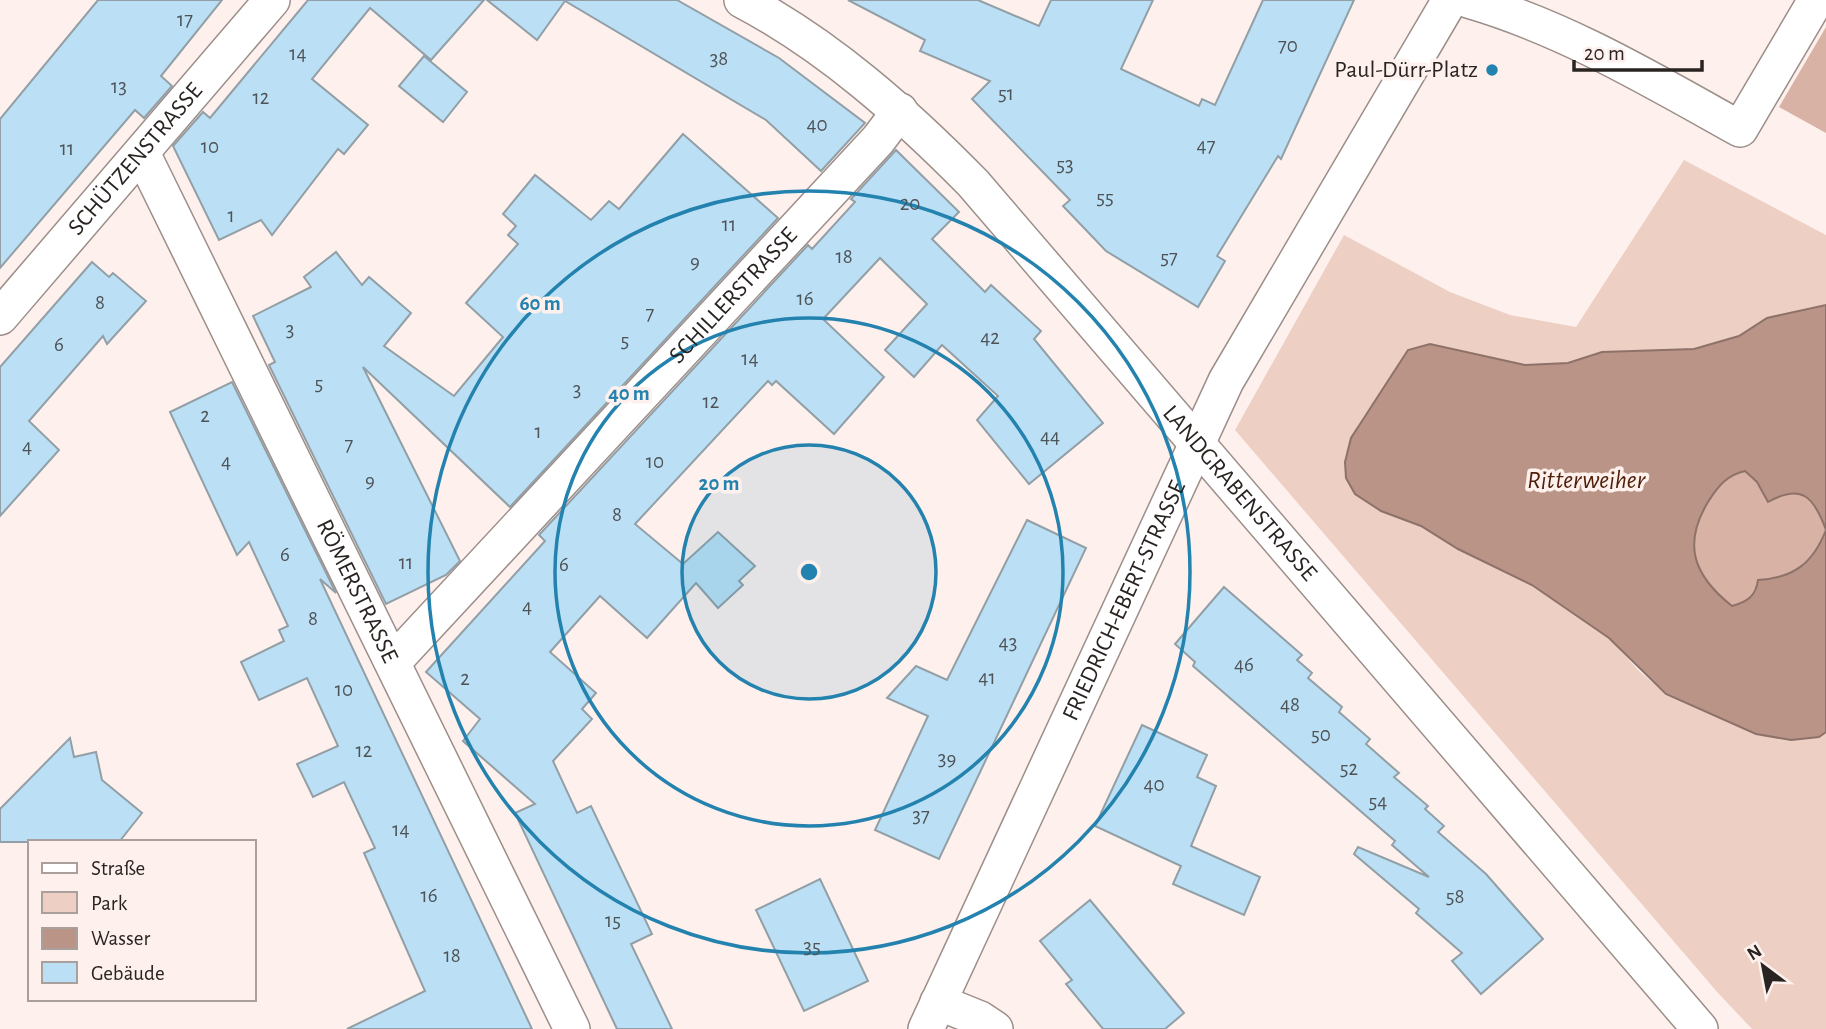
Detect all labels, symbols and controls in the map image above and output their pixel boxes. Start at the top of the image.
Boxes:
house number: 17 [177,9,193,30]
scale bar [1574,28,1702,72]
house number: 70 [1278,35,1298,56]
house number: 14 [289,43,307,64]
text: 20 m [1584,43,1625,64]
house number: 38 [710,48,728,69]
place label: Paul-Dürr-Platz [1334,58,1478,82]
marker: Paul-Dürr-Platz [1484,62,1500,78]
house number: 13 [111,76,127,97]
street label: SCHÜTZENSTRASSE [64,78,207,240]
house number: 51 [998,83,1014,104]
house number: 12 [253,87,269,108]
house number: 40 [806,114,828,135]
house number: 47 [1197,135,1216,156]
house number: 10 [201,136,219,157]
house number: 11 [60,138,74,159]
house number: 53 [1056,154,1074,175]
house number: 55 [1096,187,1114,208]
house number: 20 [900,193,920,214]
house number: 1 [227,205,235,226]
house number: 11 [722,214,736,235]
street label: SCHILLERSTRASSE [665,223,802,368]
house number: 18 [835,246,853,267]
house number: 57 [1160,247,1178,268]
house number: 9 [690,251,700,272]
house number: 16 [796,288,814,309]
house number: 8 [95,292,105,313]
text: 60 m [519,293,561,314]
house number: 7 [646,303,655,324]
house number: 3 [286,319,294,340]
house number: 42 [980,327,1000,348]
house number: 5 [621,330,629,351]
house number: 6 [54,334,64,355]
house number: 14 [741,348,759,369]
house number: 5 [315,373,323,394]
house number: 3 [573,379,581,400]
text: 40 m [608,383,650,404]
house number: 12 [703,391,719,412]
street label: LANDGRABENSTRASSE [1158,401,1322,586]
house number: 2 [200,405,210,426]
house number: 1 [534,421,542,442]
house number: 44 [1040,426,1060,447]
house number: 7 [345,434,354,455]
house number: 4 [22,436,32,457]
house number: 4 [221,451,231,472]
house number: 10 [646,451,664,472]
water label: Ritterweiher [1527,467,1647,493]
house number: 9 [365,470,375,491]
text: 20 m [699,473,739,494]
street label: FRIEDRICH-EBERT-STRASSE [1058,477,1190,724]
house number: 8 [612,504,622,525]
street label: RÖMERSTRASSE [312,516,402,667]
house number: 6 [280,544,290,565]
house number: 11 [399,552,413,573]
house number: 6 [559,554,569,575]
centre of rings [797,560,821,584]
house number: 4 [522,596,532,617]
house number: 8 [308,608,318,629]
house number: 43 [999,632,1017,653]
house number: 46 [1234,654,1254,675]
house number: 41 [978,667,996,688]
house number: 2 [460,668,470,689]
house number: 10 [335,679,353,700]
house number: 48 [1280,694,1300,715]
house number: 50 [1311,724,1331,745]
house number: 12 [356,740,372,761]
house number: 39 [938,748,956,769]
house number: 52 [1340,758,1358,779]
house number: 40 [1143,774,1165,795]
house number: 54 [1369,791,1387,812]
house number: 37 [912,805,930,826]
house number: 14 [392,819,410,840]
legend [28,840,256,1001]
text: Straße [91,858,145,879]
house number: 16 [420,885,438,906]
house number: 58 [1446,886,1464,907]
text: Park [91,893,128,914]
house number: 15 [605,910,621,931]
text: Wasser [91,928,151,949]
north arrow [1728,931,1798,1001]
house number: 35 [803,936,821,957]
text: N [1744,941,1765,964]
house number: 18 [443,945,461,966]
text: Gebäude [91,963,165,984]

